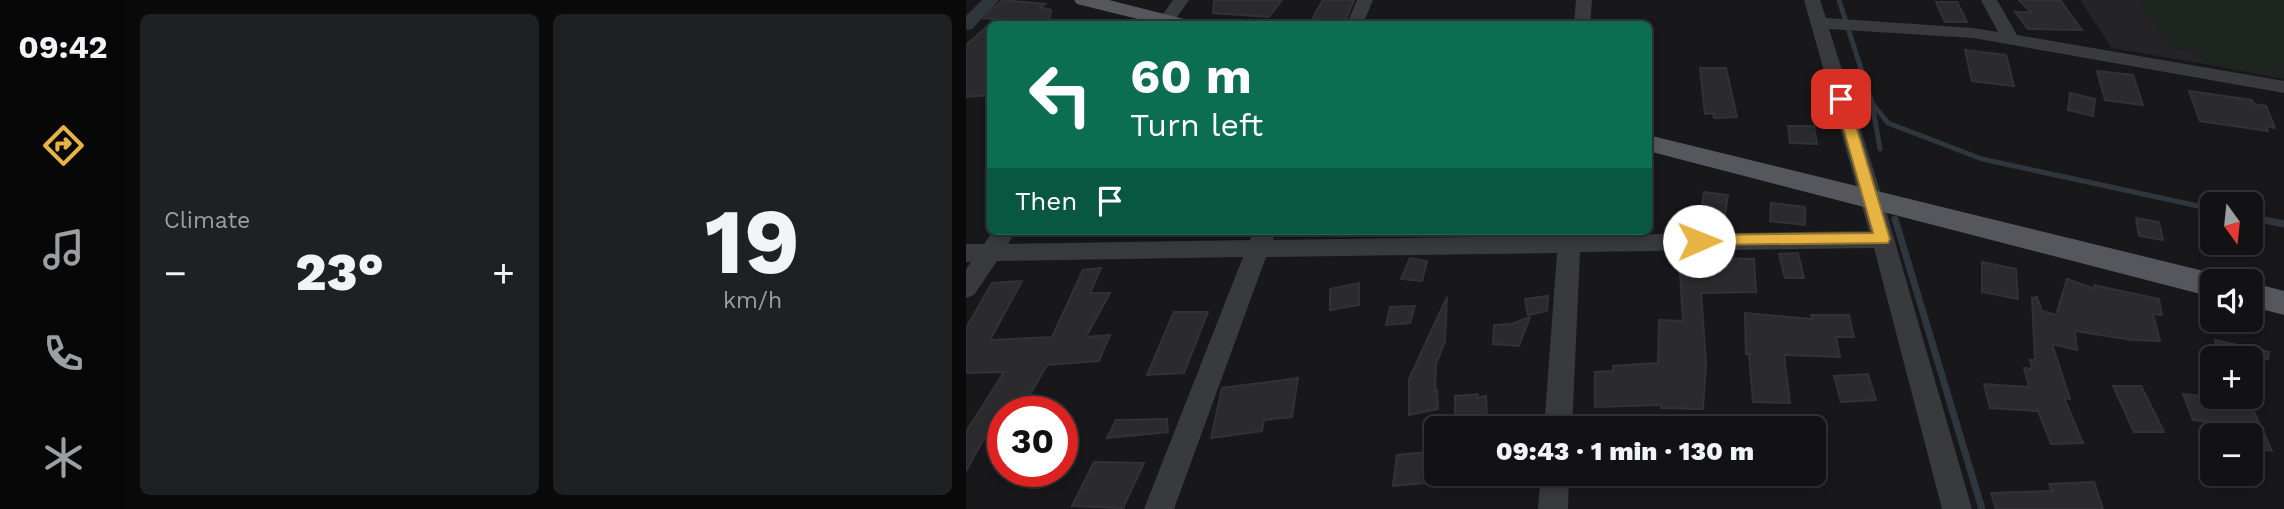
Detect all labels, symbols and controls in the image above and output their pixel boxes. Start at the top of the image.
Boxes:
text: 09:42 [18,28,108,66]
text: 60 m [1130,47,1252,105]
icon: left [1015,49,1106,140]
pin [1811,69,1871,129]
icon: arrive [1822,80,1860,118]
text: Turn left [1130,106,1263,144]
icon: directions [39,121,88,170]
icon: arrive [1091,182,1129,220]
text: Then [1015,186,1077,216]
text: 19 [705,188,800,295]
north arrow [2200,192,2263,256]
map controls [2200,192,2263,486]
position arrow [1662,204,1736,278]
text: Climate [164,207,250,234]
icon: music [39,225,88,274]
text: 23° [295,242,384,303]
text: − [164,251,187,295]
text: + [492,251,515,295]
button: sound [2200,269,2263,332]
text: km/h [723,287,782,314]
icon: phone [39,329,88,378]
button: + [2200,346,2263,409]
speed limit sign: 30 [987,396,1078,487]
button: − [2200,423,2263,486]
icon: climate [39,433,88,482]
text: 09:43 · 1 min · 130 m [1496,436,1754,466]

